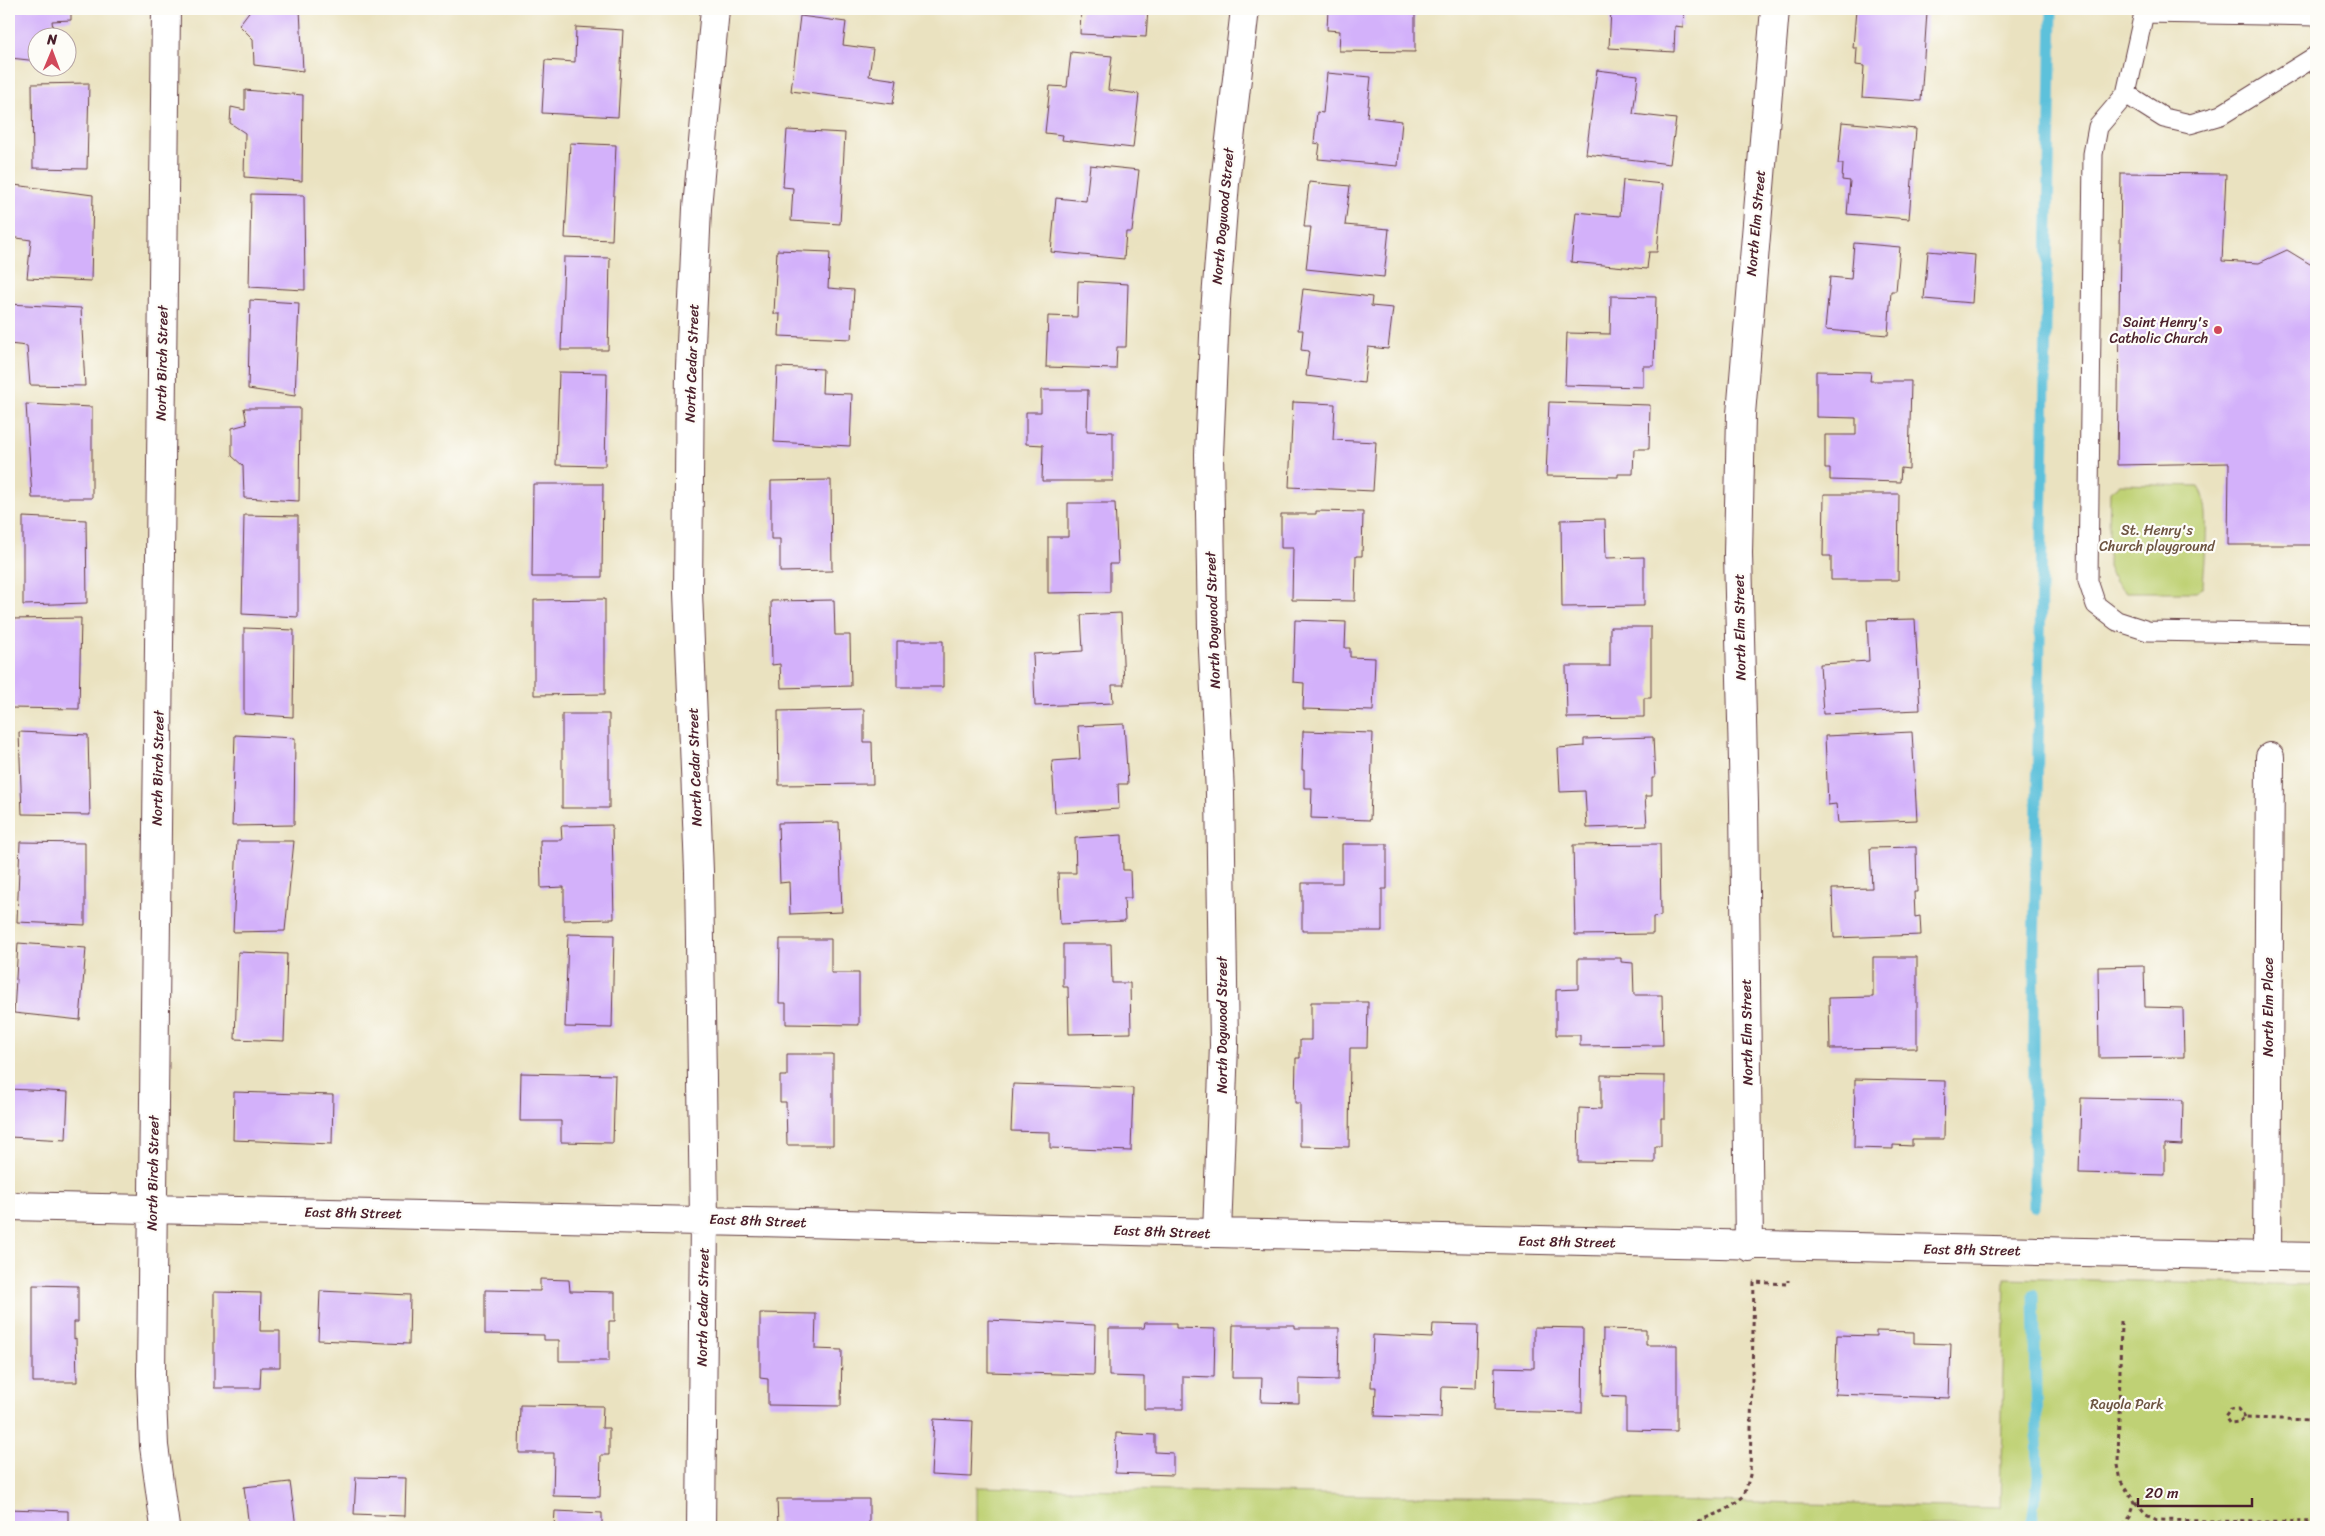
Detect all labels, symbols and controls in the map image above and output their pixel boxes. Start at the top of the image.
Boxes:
text: N [46,27,58,52]
north arrow [28,28,78,78]
street label: North Dogwood Street [1205,145,1242,285]
street label: North Elm Street [1739,169,1773,277]
street label: North Cedar Street [677,303,707,423]
street label: North Birch Street [148,304,176,421]
place label: Saint Henry's Catholic Church [2110,310,2208,351]
marker: Saint Henry's Catholic Church [2212,324,2224,336]
park label: St. Henry's Church playground [2099,518,2216,559]
street label: North Dogwood Street [1198,550,1228,689]
street label: North Elm Street [1727,574,1753,680]
street label: North Cedar Street [680,707,710,827]
street label: North Birch Street [144,709,172,826]
street label: North Dogwood Street [1210,955,1235,1094]
street label: North Elm Place [2256,957,2281,1057]
street label: North Elm Street [1734,979,1760,1085]
street label: North Birch Street [139,1114,167,1231]
street label: East 8th Street [304,1200,402,1226]
street label: East 8th Street [709,1207,807,1235]
street label: East 8th Street [1113,1218,1211,1246]
street label: East 8th Street [1518,1229,1616,1255]
street label: East 8th Street [1923,1237,2021,1263]
street label: North Cedar Street [689,1247,717,1367]
park label: Rayola Park [2090,1392,2164,1417]
scale bar [2138,1476,2251,1508]
text: 20 m [2145,1480,2179,1506]

